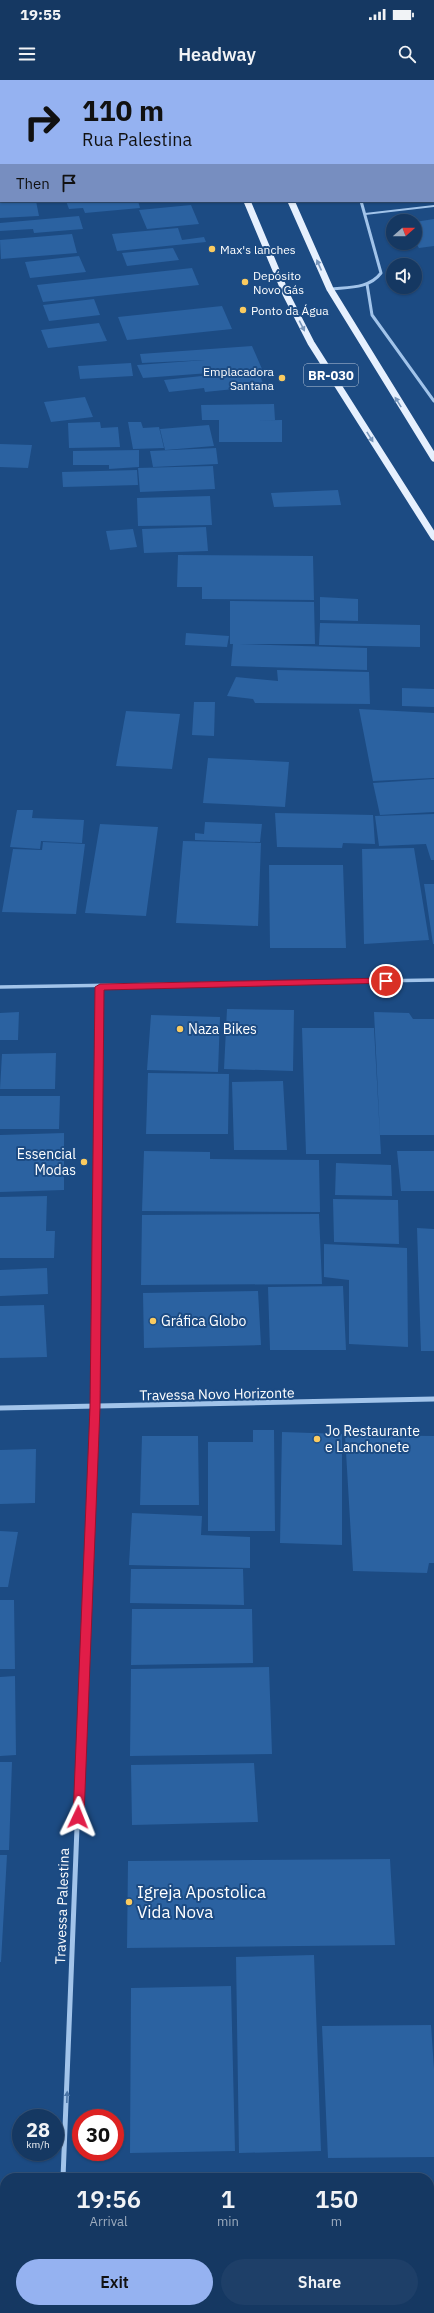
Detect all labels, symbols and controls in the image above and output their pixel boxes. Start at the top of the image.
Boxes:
text: 19:55 [20,5,61,24]
icon: menu [16,43,38,65]
text: Headway [178,43,256,66]
icon: search [396,43,418,65]
text: 110 m [82,92,164,129]
icon: right [16,96,68,148]
text: Rua Palestina [82,128,192,151]
icon: arrive [58,172,80,194]
text: Then [16,174,50,193]
north arrow [386,214,422,250]
map controls [386,214,422,294]
place label: Max's lanches [220,242,296,257]
marker: Max's lanches [207,244,217,254]
button: sound [386,258,422,294]
one-way arrow [316,260,322,271]
place label: Depósito Novo Gás [253,268,304,297]
marker: Depósito Novo Gás [240,277,250,287]
place label: Ponto da Água [251,303,329,318]
marker: Ponto da Água [238,305,248,315]
one-way arrow [299,321,305,332]
place label: Emplacadora Santana [203,364,275,393]
road number: BR-030 [304,364,358,386]
marker: Emplacadora Santana [277,373,287,383]
one-way arrow [394,397,402,407]
one-way arrow [366,432,374,442]
pin [369,964,403,998]
icon: arrive [375,970,397,992]
place label: Naza Bikes [188,1020,257,1038]
marker: Naza Bikes [175,1024,185,1034]
place label: Essencial Modas [17,1145,76,1179]
marker: Essencial Modas [79,1157,89,1167]
place label: Gráfica Globo [161,1312,247,1330]
marker: Gráfica Globo [148,1316,158,1326]
street label: Travessa Novo Horizonte [139,1384,295,1404]
place label: Jo Restaurante e Lanchonete [325,1422,420,1456]
marker: Jo Restaurante e Lanchonete [312,1434,322,1444]
position arrow [57,1796,99,1838]
street label: Travessa Palestina [51,1847,73,1965]
place label: Igreja Apostolica Vida Nova [137,1881,266,1923]
marker: Igreja Apostolica Vida Nova [124,1897,134,1907]
one-way arrow [63,2091,70,2103]
speed limit sign: 30 [72,2109,124,2161]
text: 28 [26,2116,50,2143]
text: km/h [26,2138,50,2151]
text: 19:56 [76,2183,141,2215]
text: 1 [221,2183,235,2215]
text: 150 [315,2183,358,2215]
text: Arrival [90,2213,127,2230]
text: min [217,2213,239,2230]
text: m [331,2213,342,2230]
button: Exit [16,2259,213,2305]
button: Share [221,2259,418,2305]

